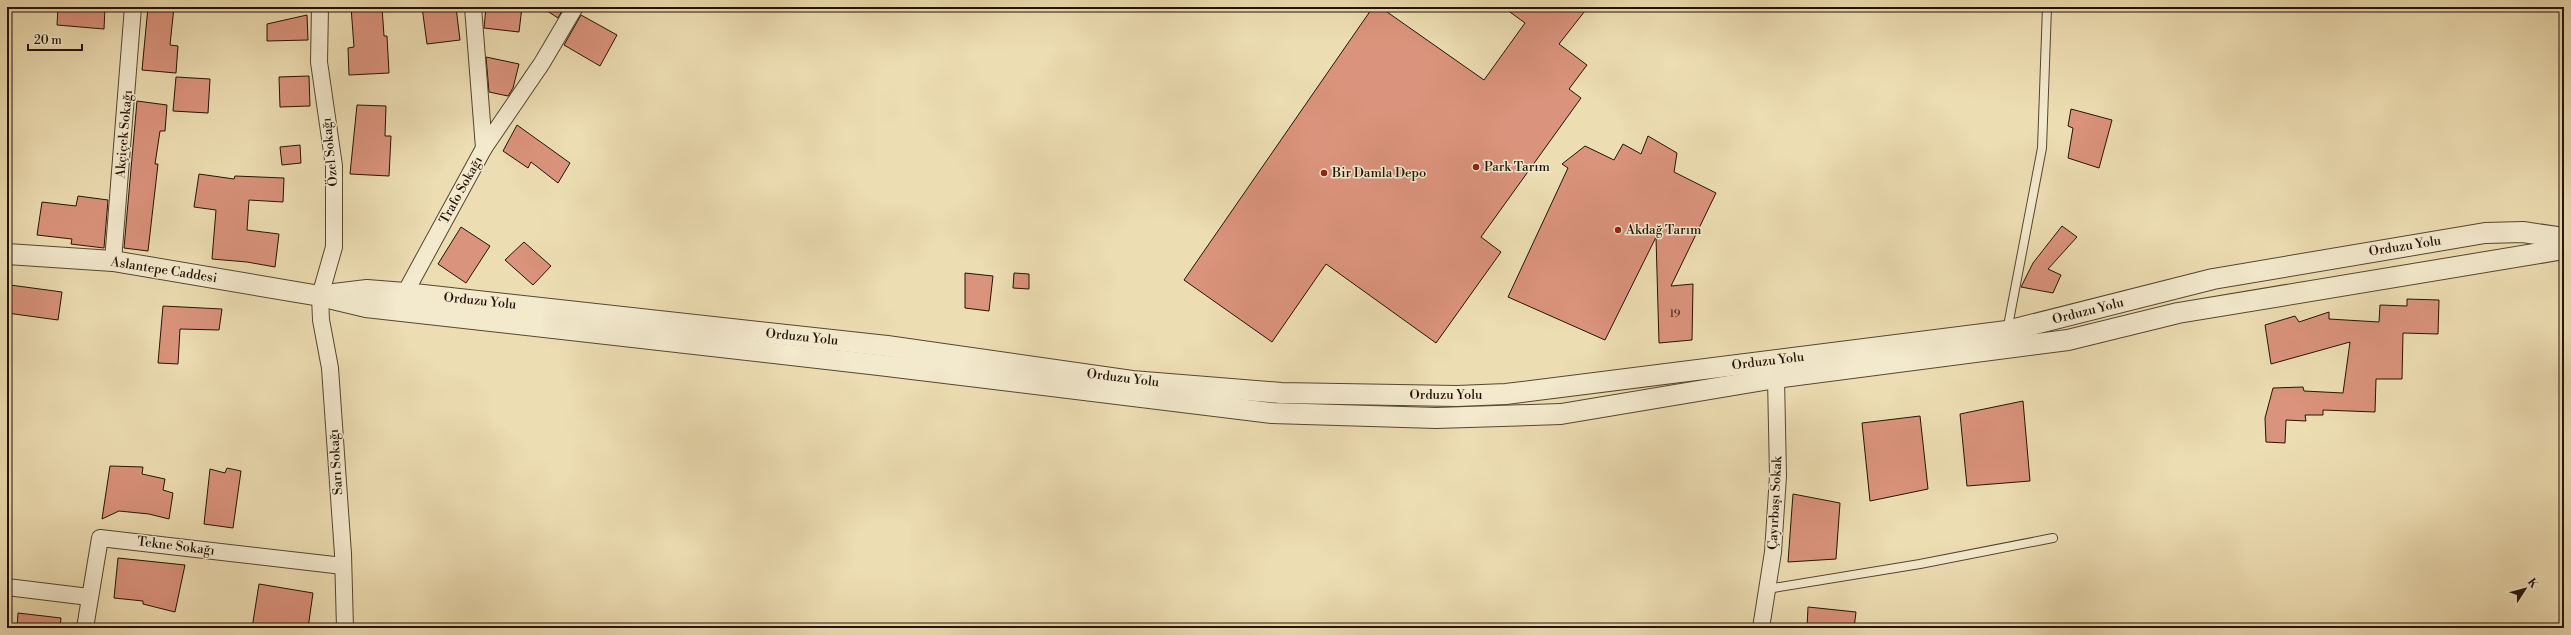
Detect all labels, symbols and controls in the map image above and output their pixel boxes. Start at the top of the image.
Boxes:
scale bar [28,26,82,52]
text: 20 m [34,33,62,48]
street label: Akçiçek Sokağı [112,89,136,180]
street label: Özel Sokağı [317,117,342,187]
street label: Trafo Sokağı [436,153,486,227]
place label: Park Tarım [1484,159,1551,175]
marker: Park Tarım [1471,162,1481,172]
place label: Bir Damla Depo [1331,165,1426,181]
marker: Bir Damla Depo [1319,168,1329,178]
place label: Akdağ Tarım [1625,222,1702,238]
marker: Akdağ Tarım [1613,225,1623,235]
street label: Orduzu Yolu [2368,232,2443,260]
street label: Aslantepe Caddesi [109,254,218,286]
street label: Orduzu Yolu [443,289,518,313]
street label: Orduzu Yolu [2051,294,2126,328]
house number: 19 [1669,307,1681,321]
street label: Orduzu Yolu [765,325,840,349]
street label: Orduzu Yolu [1731,349,1806,373]
street label: Orduzu Yolu [1086,366,1161,390]
street label: Orduzu Yolu [1410,387,1483,403]
street label: Sarı Sokağı [326,428,346,496]
street label: Çayırbaşı Sokak [1765,455,1785,550]
street label: Tekne Sokağı [136,533,216,559]
north arrow [2505,569,2545,609]
text: K [2524,576,2541,592]

